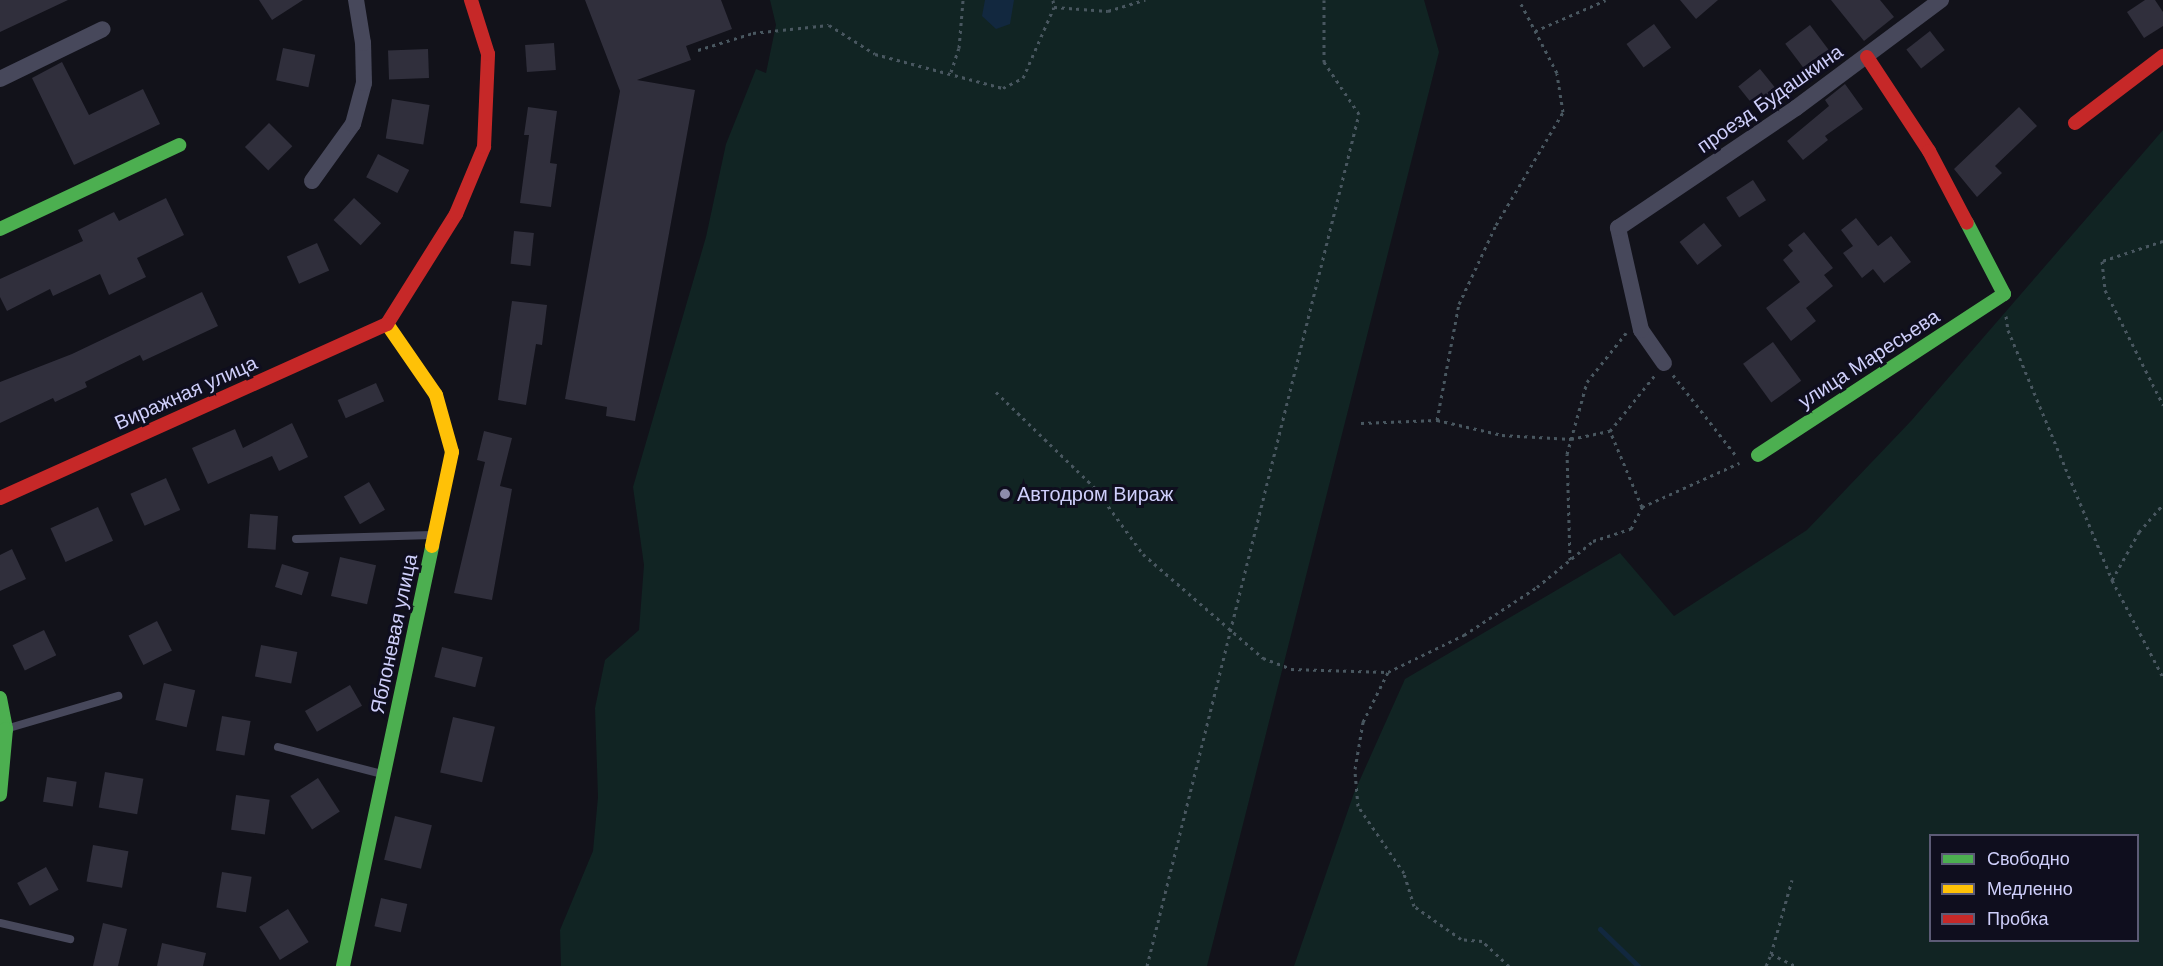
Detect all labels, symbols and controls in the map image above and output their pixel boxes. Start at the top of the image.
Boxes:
street label: проезд Будашкина [1692,40,1848,158]
street label: улица Маресьева [1794,304,1944,414]
street label: Виражная улица [111,351,261,435]
place label: Автодром Вираж [1017,482,1173,506]
marker: Автодром Вираж [998,487,1012,501]
street label: Яблоневая улица [365,552,423,716]
legend [1929,834,2139,942]
text: Свободно [1987,847,2070,871]
text: Медленно [1987,877,2073,901]
text: Пробка [1987,907,2049,931]

